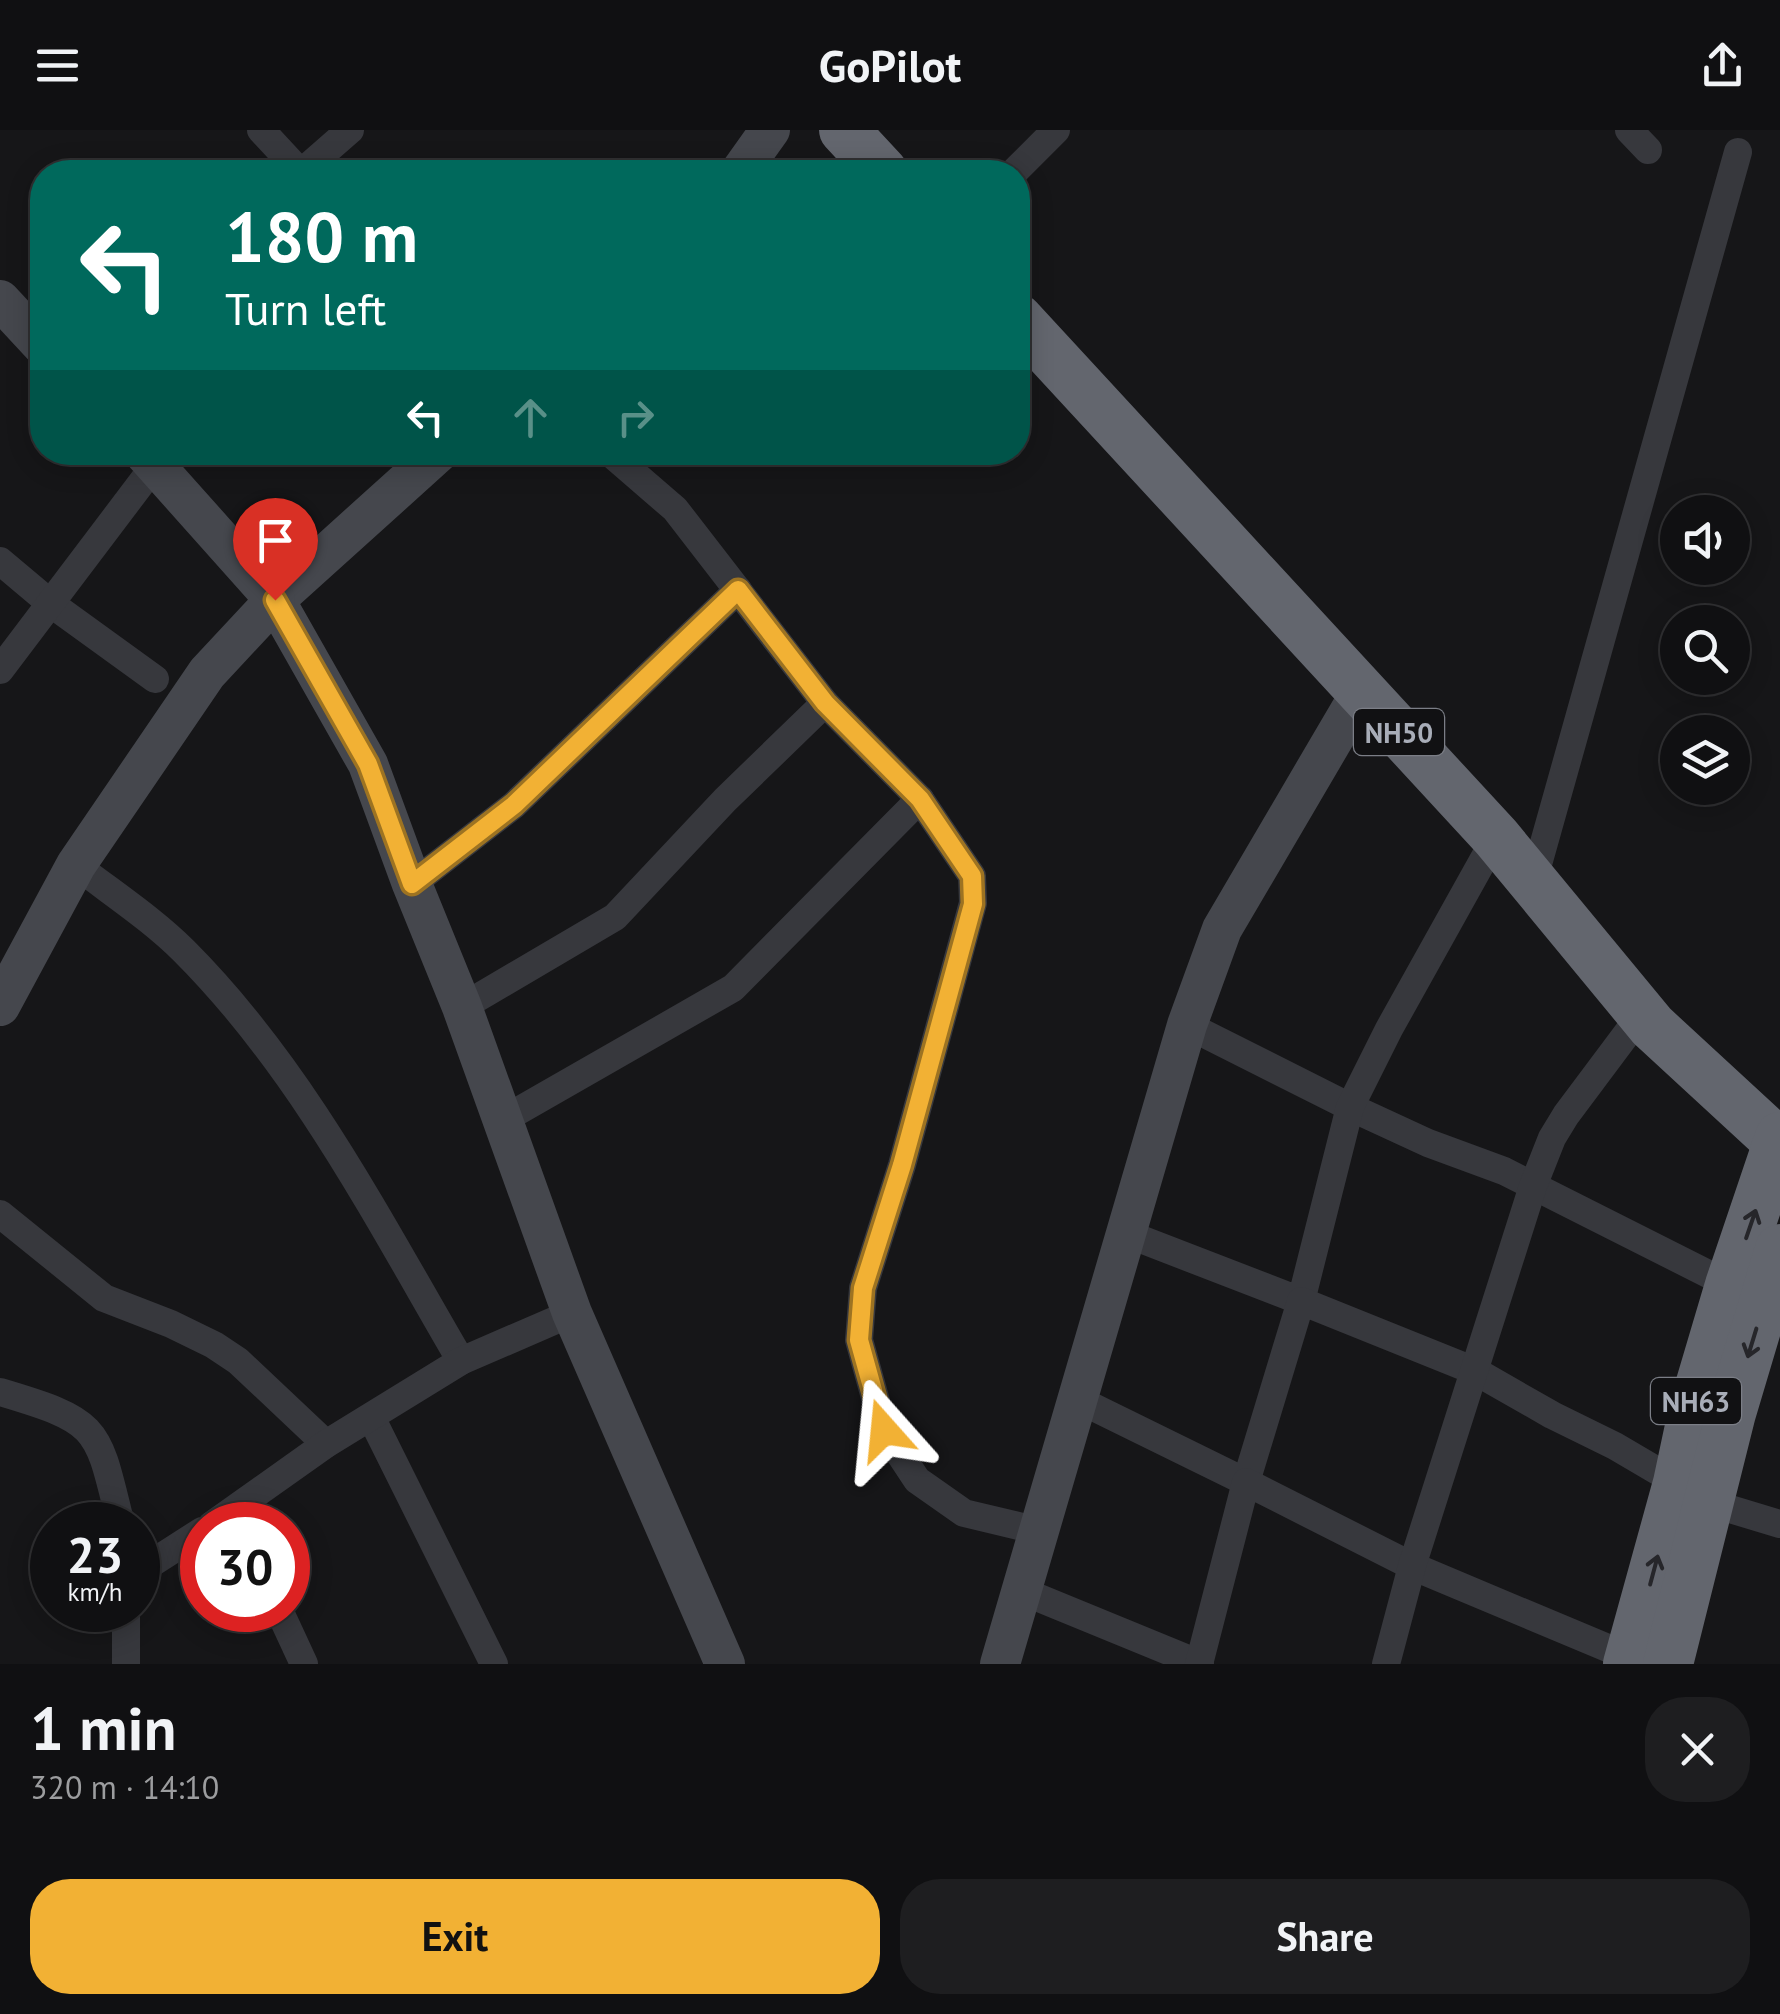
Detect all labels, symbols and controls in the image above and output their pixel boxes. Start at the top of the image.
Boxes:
text: GoPilot [819,36,961,94]
icon: menu [30,38,85,93]
icon: share [1695,38,1750,93]
text: 180 m [225,191,418,281]
icon: left [60,200,190,330]
text: Turn left [225,279,386,337]
icon: left [398,390,453,445]
icon: ahead [503,390,558,445]
icon: right [608,390,663,445]
map controls [1660,495,1750,805]
button: sound [1660,495,1750,585]
pin [233,498,318,601]
icon: arrive [248,513,303,568]
button: search [1660,605,1750,695]
road number: NH50 [1354,709,1444,755]
button: layers [1660,715,1750,805]
one-way arrow [1743,1208,1761,1240]
one-way arrow [1742,1327,1760,1358]
position arrow [832,1378,936,1482]
road number: NH63 [1651,1378,1741,1424]
speed limit sign: 30 [180,1502,310,1632]
text: 23 [67,1522,123,1587]
one-way arrow [1646,1555,1664,1586]
text: km/h [68,1576,122,1608]
text: 1 min [30,1689,176,1767]
button: close [1645,1697,1750,1802]
text: 320 m · 14:10 [30,1766,219,1808]
button: Exit [30,1879,880,1994]
button: Share [900,1879,1750,1994]

